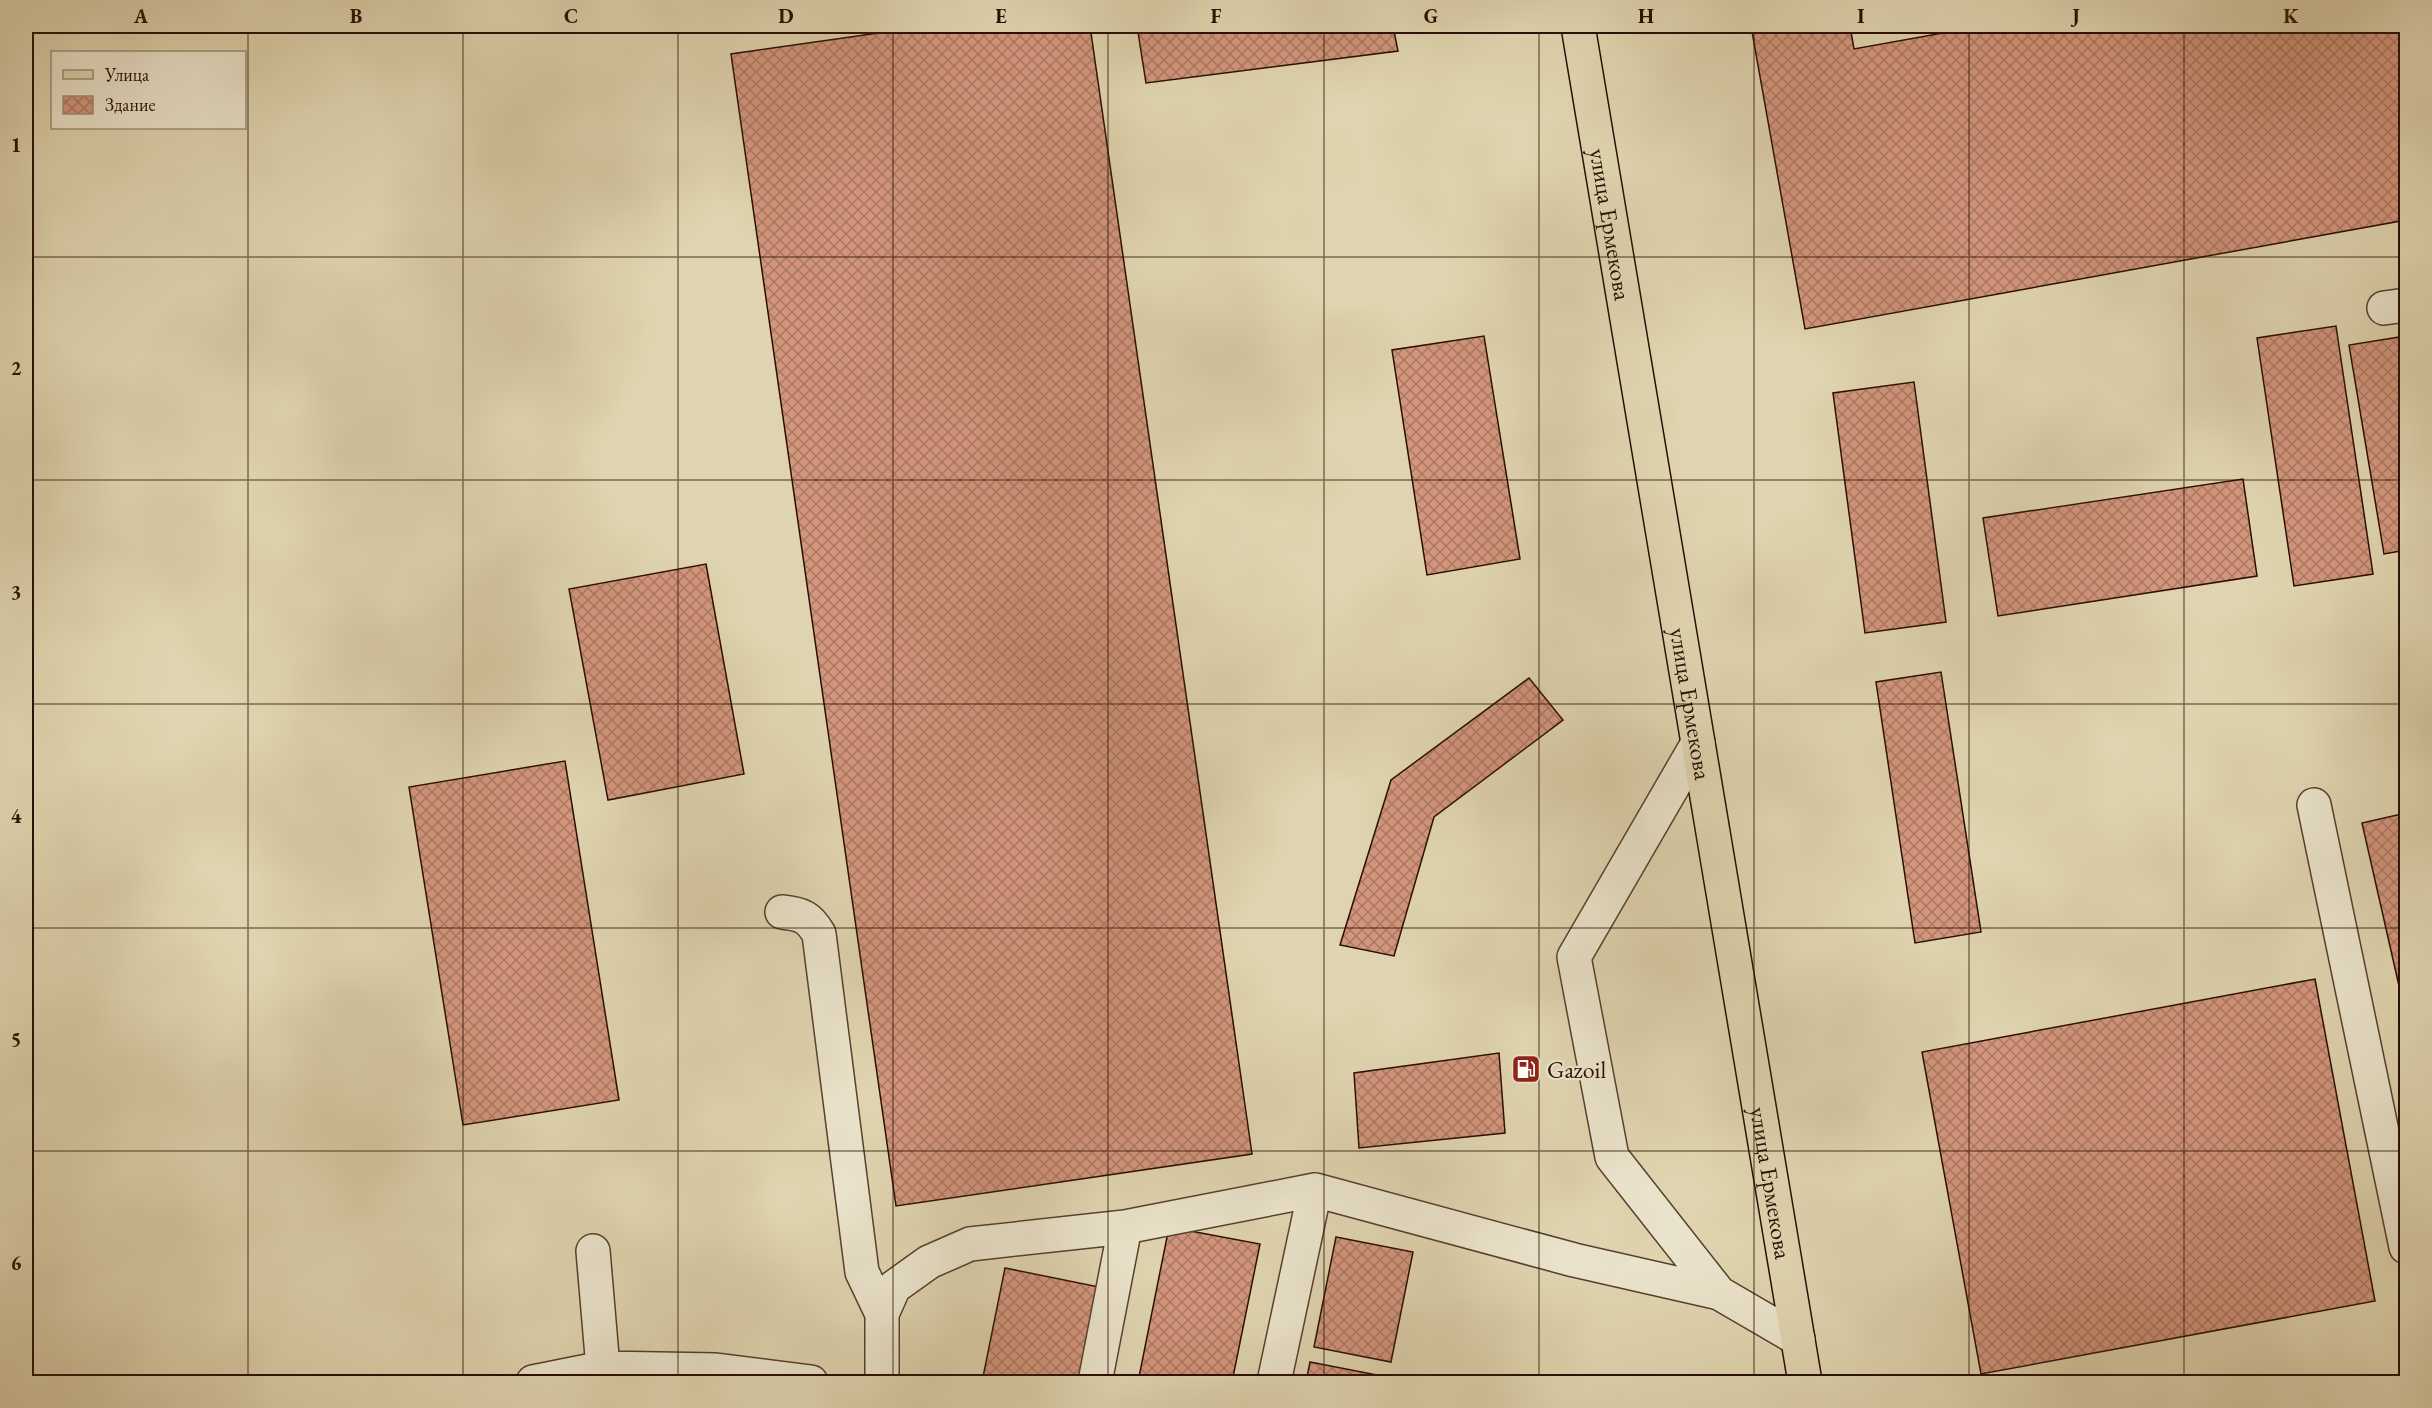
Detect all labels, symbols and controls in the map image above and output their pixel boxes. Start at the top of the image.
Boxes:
text: A [133,3,149,29]
text: B [350,3,362,29]
text: C [564,3,578,29]
text: D [778,3,794,29]
text: E [995,3,1007,29]
text: F [1211,3,1222,29]
text: G [1424,3,1438,29]
text: H [1638,3,1654,29]
text: I [1857,3,1865,29]
text: J [2070,3,2080,29]
text: K [2283,3,2299,29]
legend [51,51,246,129]
text: Улица [104,63,150,86]
text: Здание [105,93,155,116]
text: 1 [11,132,21,158]
street label: улица Ермекова [1583,146,1639,303]
text: 2 [11,355,22,381]
text: 3 [11,579,21,605]
street label: улица Ермекова [1663,625,1719,782]
text: 4 [11,803,22,829]
text: 5 [11,1026,21,1052]
fuel station icon: Gazoil [1510,1053,1542,1085]
place label: Gazoil [1547,1054,1606,1085]
street label: улица Ермекова [1744,1105,1800,1262]
text: 6 [11,1250,22,1276]

